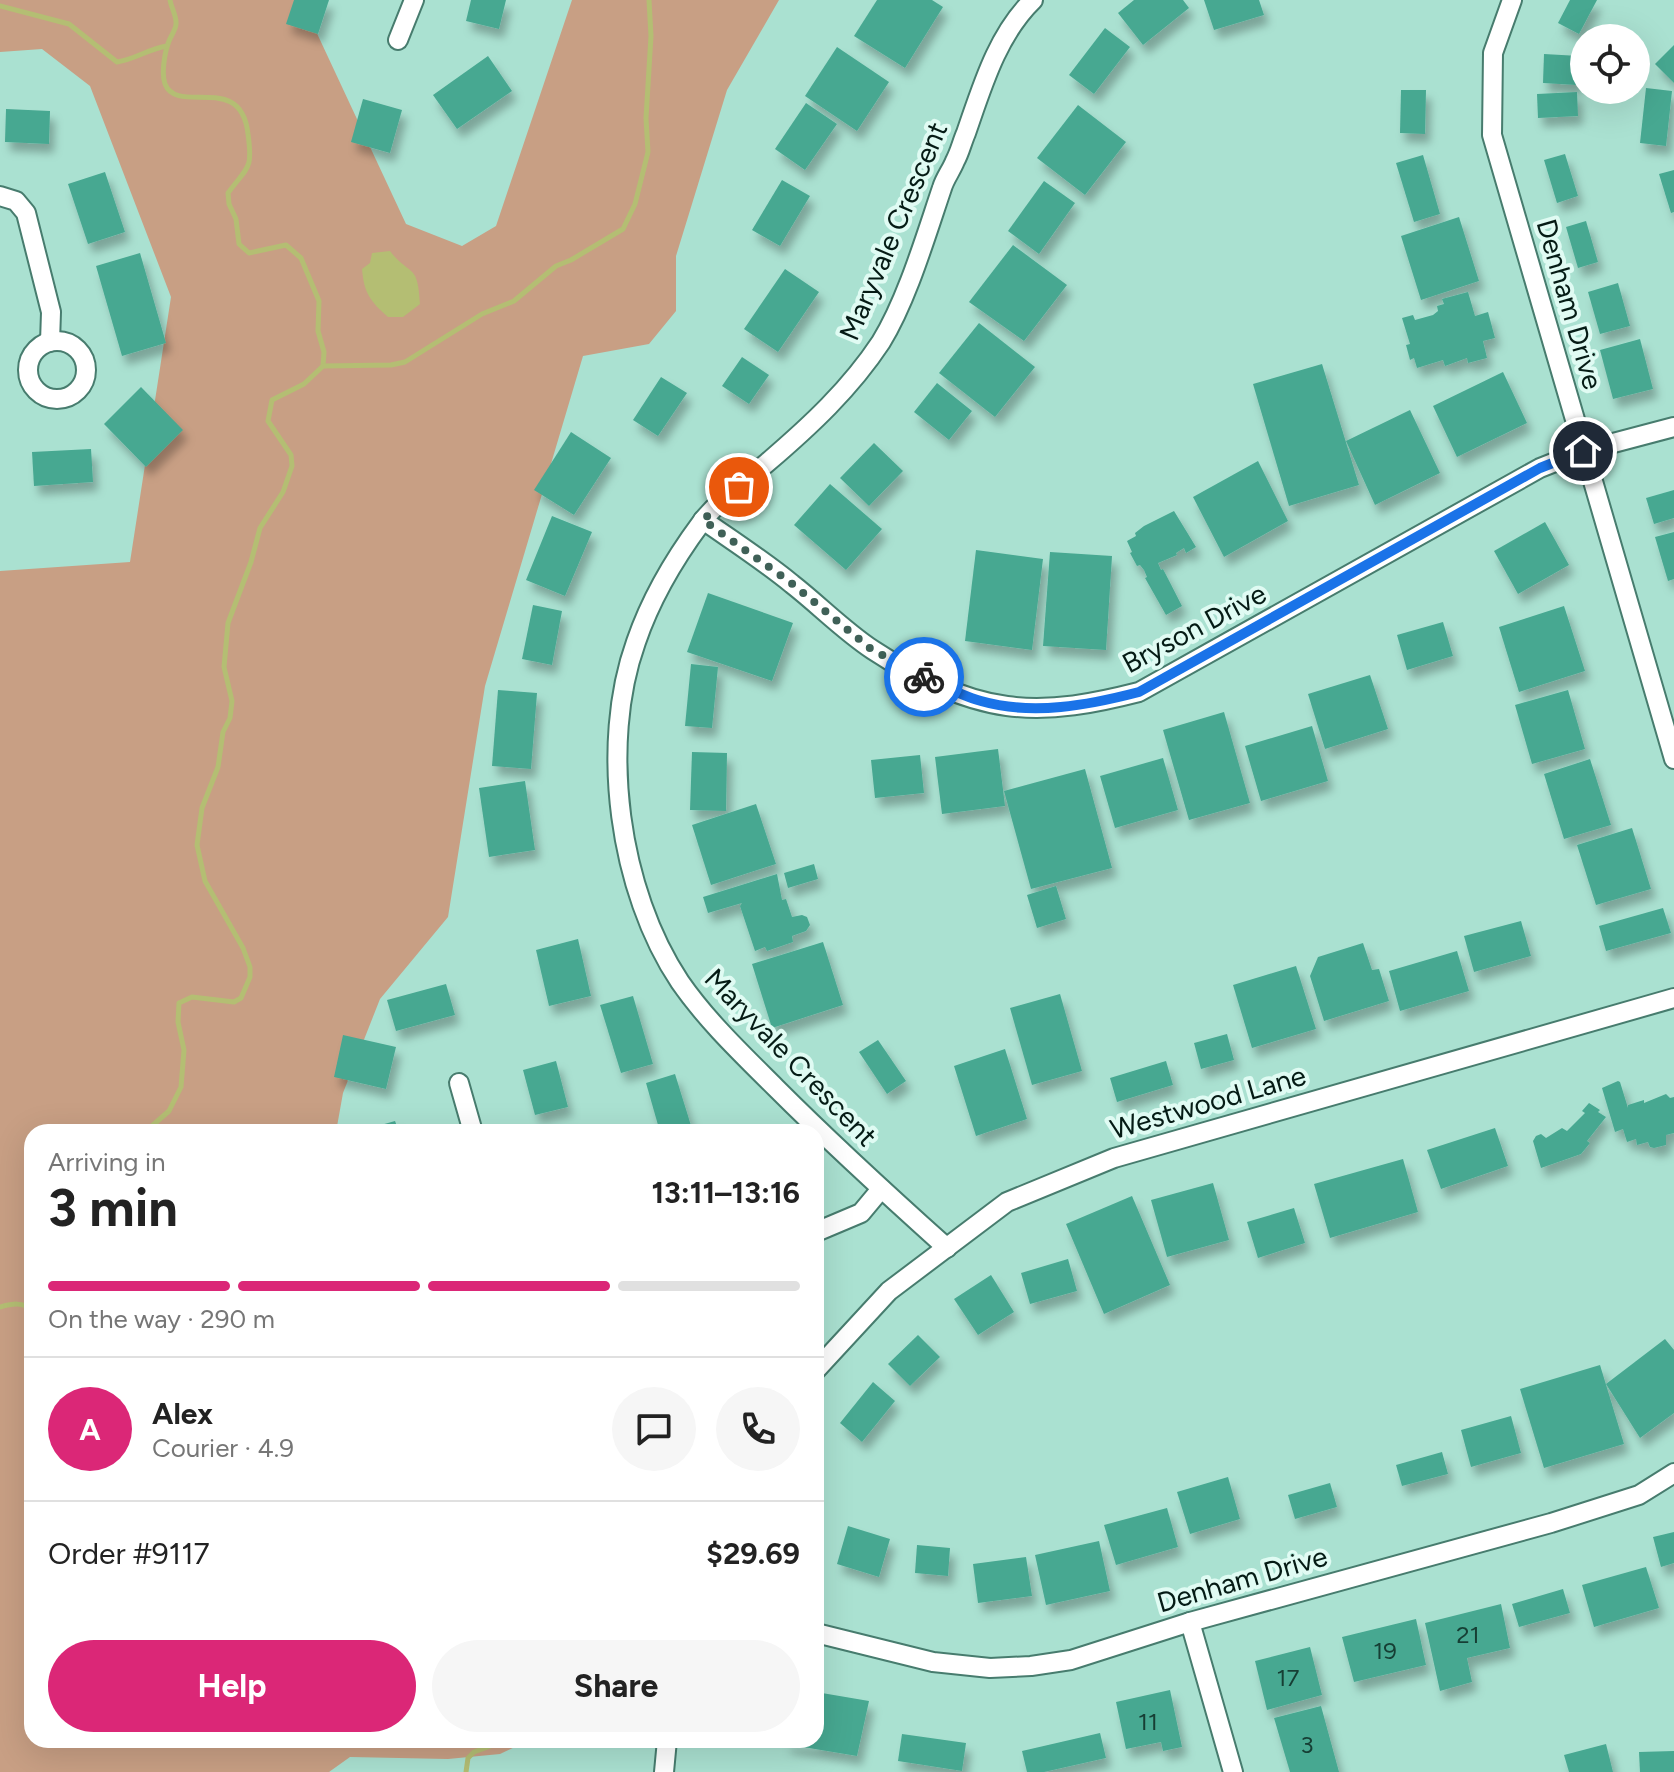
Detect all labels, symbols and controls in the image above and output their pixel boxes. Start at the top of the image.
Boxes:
map controls [1570,24,1650,104]
button: locate [1570,24,1650,104]
street label: Maryvale Crescent [832,117,954,345]
street label: Denham Drive [1529,215,1611,393]
pin [1549,417,1617,485]
icon: home [1561,429,1605,473]
pin [705,453,773,521]
icon: bag [717,465,761,509]
street label: Bryson Drive [1116,576,1272,680]
courier [884,637,964,717]
icon: bike [902,655,946,699]
street label: Maryvale Crescent [698,961,884,1153]
street label: Westwood Lane [1106,1058,1310,1146]
text: Arriving in [48,1146,166,1178]
text: 13:11–13:16 [651,1174,800,1211]
text: 3 min [48,1177,178,1239]
text: On the way · 290 m [48,1303,275,1335]
button: chat [612,1387,696,1471]
button: phone [716,1387,800,1471]
text: Alex [152,1395,213,1432]
text: A [79,1411,101,1448]
text: Courier · 4.9 [152,1432,294,1464]
text: Order #9117 [48,1535,210,1572]
text: $29.69 [706,1535,800,1572]
street label: Denham Drive [1153,1538,1331,1620]
house number: 21 [1456,1620,1480,1649]
house number: 19 [1373,1636,1397,1665]
button: Help [48,1640,416,1732]
button: Share [432,1640,800,1732]
house number: 17 [1277,1663,1300,1692]
house number: 11 [1138,1707,1158,1736]
house number: 3 [1300,1730,1314,1759]

